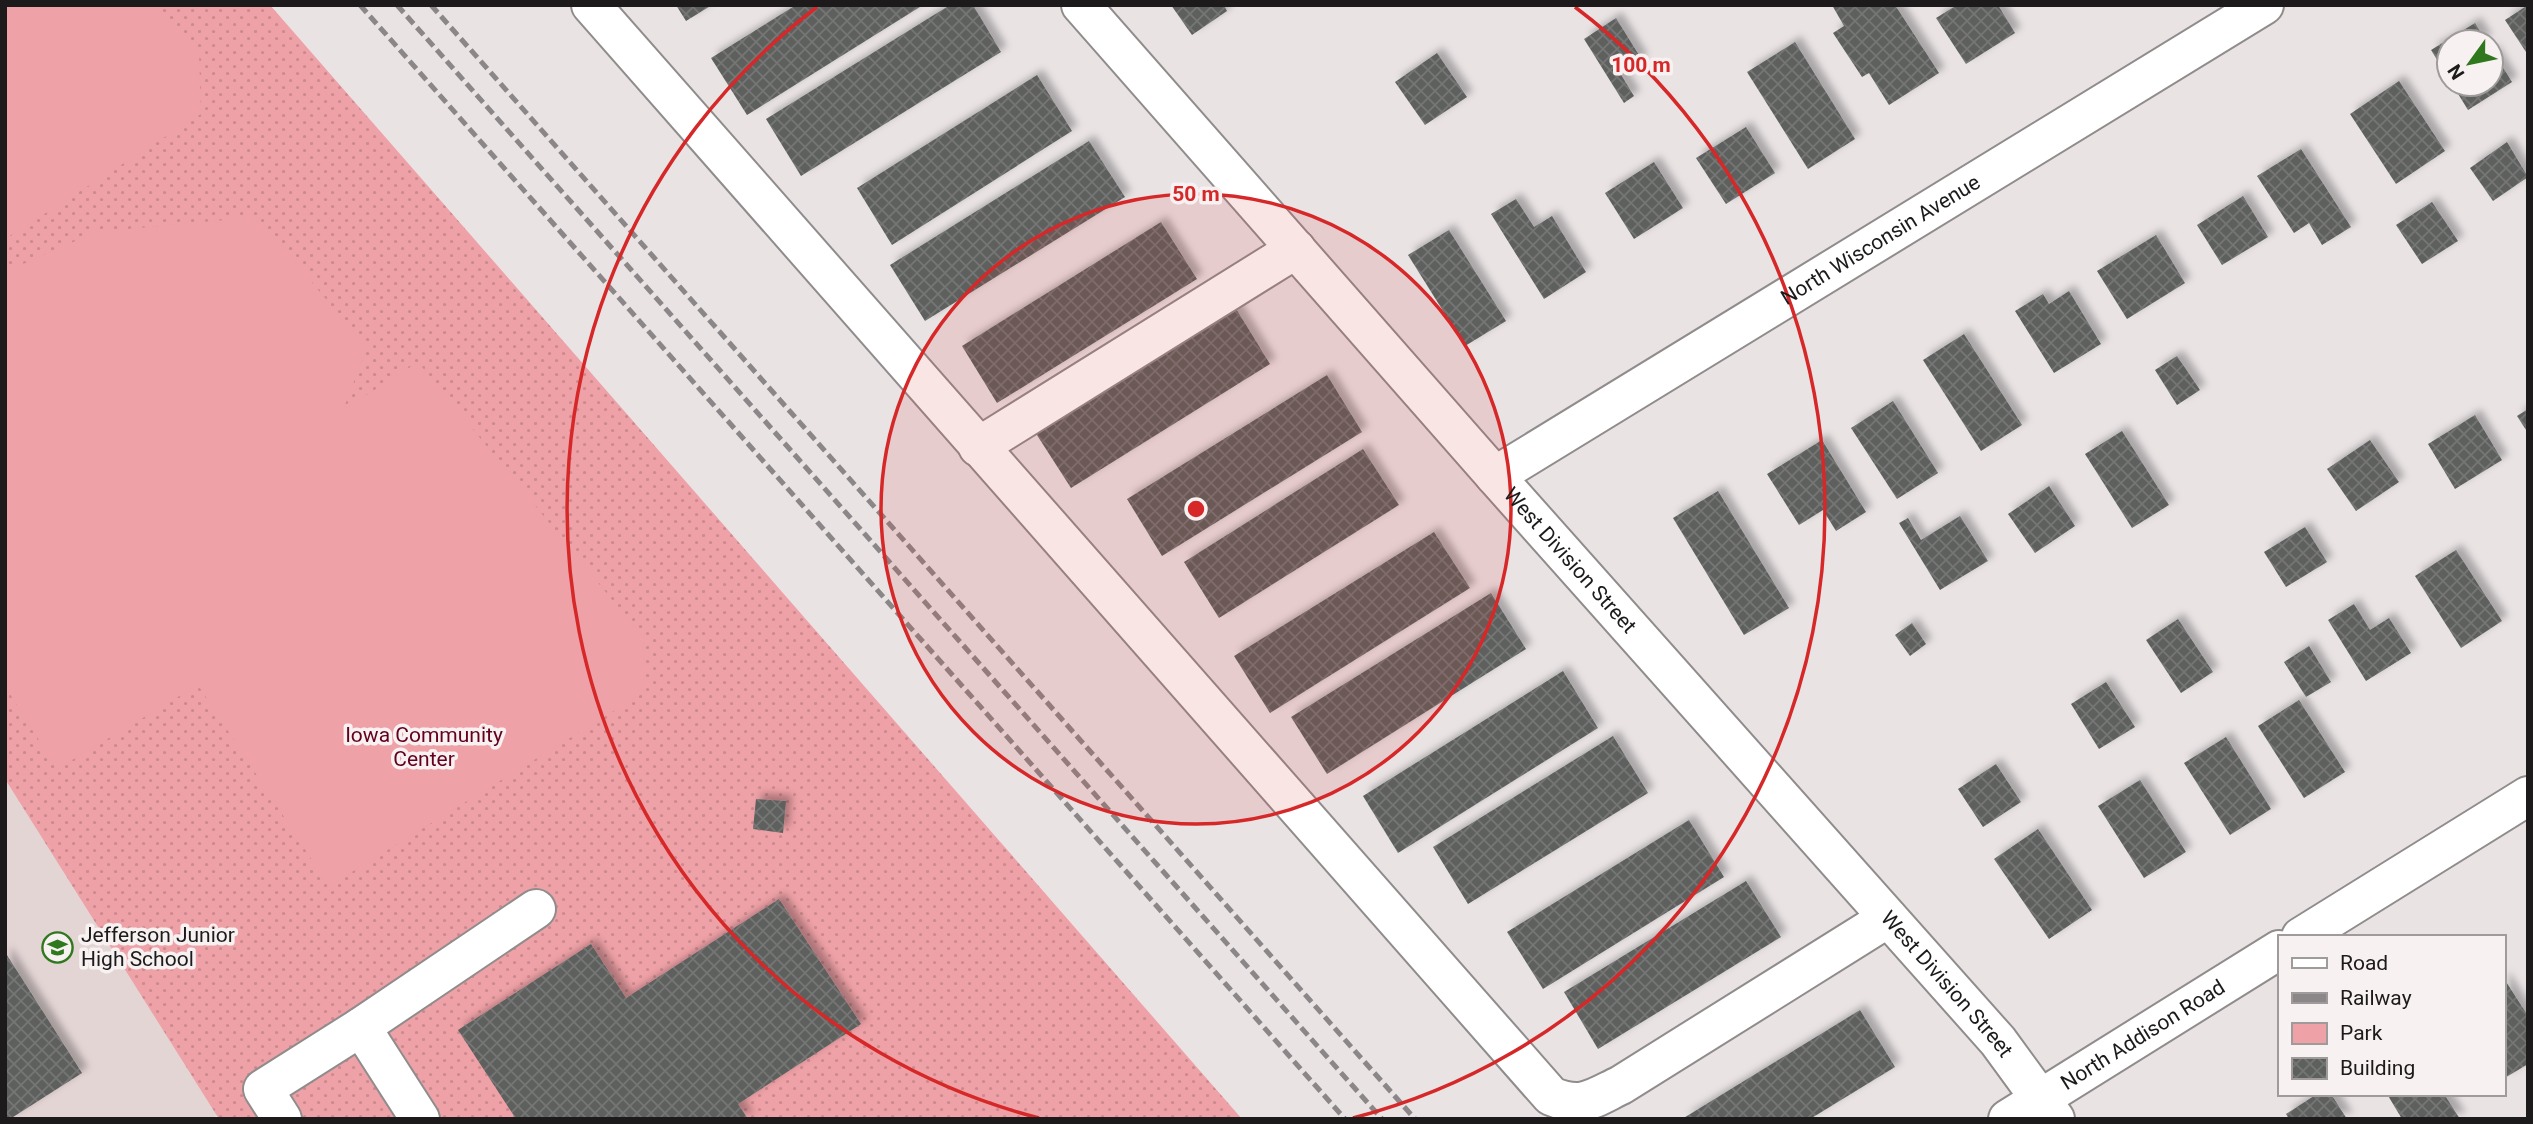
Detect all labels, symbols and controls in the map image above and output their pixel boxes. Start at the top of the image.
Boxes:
north arrow [2435,28,2505,98]
text: 100 m [1611,53,1671,77]
text: N [2443,60,2469,84]
street label: North Wisconsin Avenue [1777,170,1984,310]
text: 50 m [1172,182,1220,206]
street label: West Division Street [1499,483,1641,638]
centre of rings [1184,497,1208,521]
park label: Iowa Community Center [345,723,503,771]
street label: West Division Street [1876,906,2018,1062]
place label: Jefferson Junior High School [81,923,235,971]
school or university icon: Jefferson Junior High School [41,930,75,964]
legend [2278,935,2505,1096]
text: Road [2340,951,2388,975]
street label: North Addison Road [2057,975,2229,1095]
text: Railway [2340,986,2412,1010]
text: Park [2340,1021,2383,1045]
text: Building [2340,1056,2415,1080]

